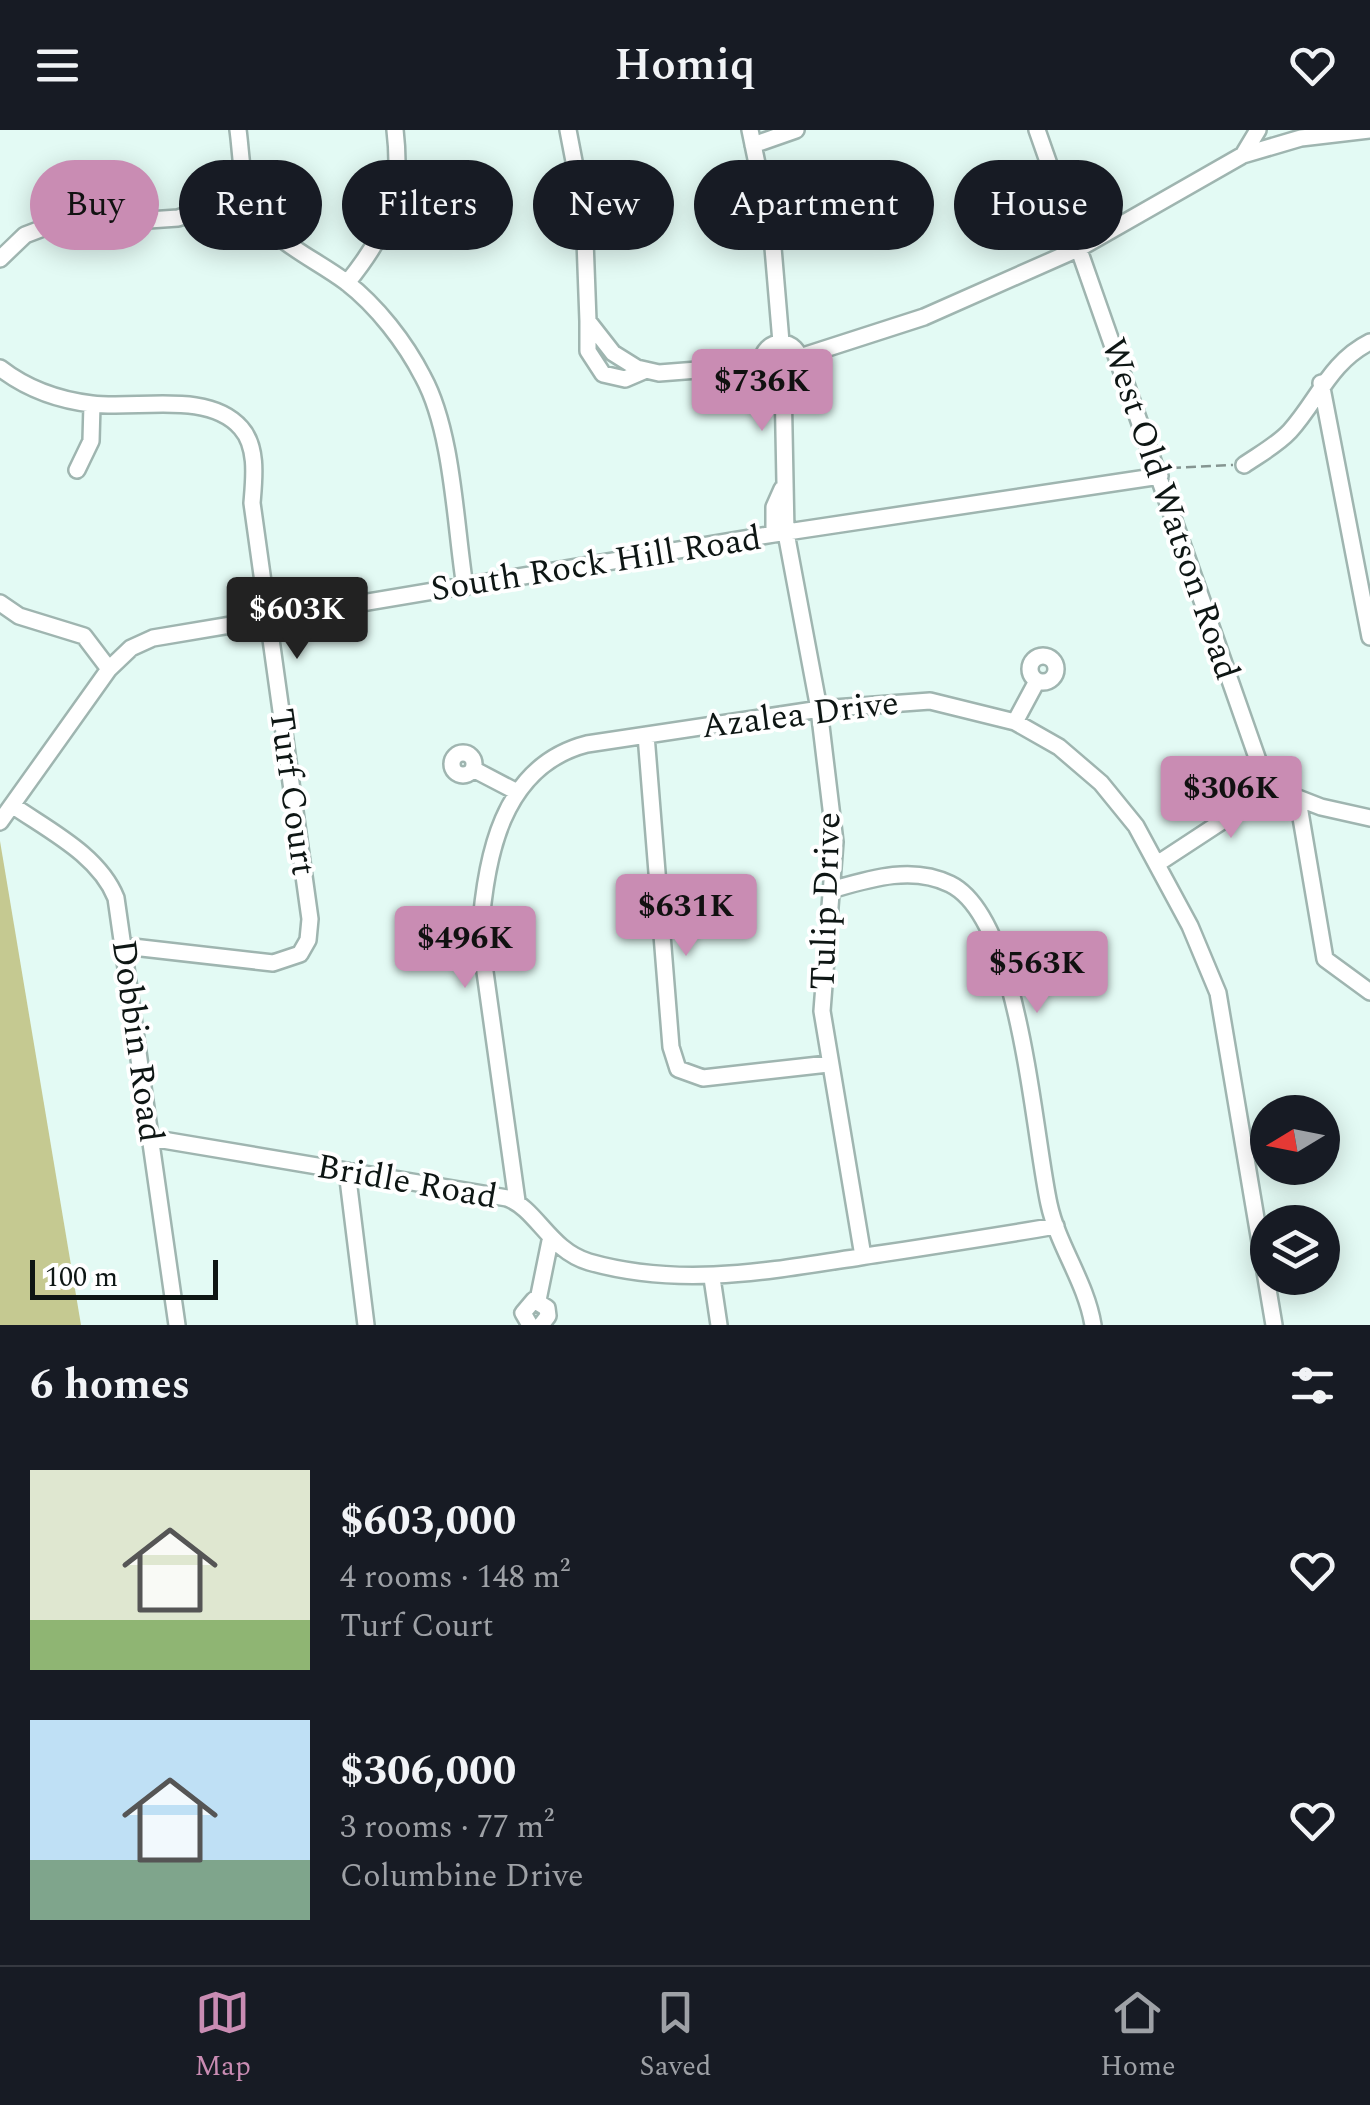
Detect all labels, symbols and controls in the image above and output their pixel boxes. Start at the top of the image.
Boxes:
text: Homiq [614,31,756,100]
icon: menu [30,38,85,93]
icon: heart [1285,38,1340,93]
chip: Buy [30,160,159,250]
chip: Rent [179,160,322,250]
chip: Filters [342,160,513,250]
chip: New [533,160,674,250]
chip: Apartment [694,160,934,250]
chip: House [954,160,1123,250]
street label: West Old Watson Road [1087,331,1253,687]
pin: $736K [692,349,832,434]
text: $736K [714,357,810,406]
street label: South Rock Hill Road [427,512,765,616]
pin: $603K [227,577,367,662]
text: $603K [249,585,345,634]
street label: Azalea Drive [698,677,902,753]
street label: Turf Court [254,705,330,879]
pin: $306K [1161,756,1301,841]
text: $306K [1183,764,1279,813]
street label: Tulip Drive [796,811,856,991]
pin: $631K [616,874,756,959]
text: $631K [638,882,734,931]
pin: $496K [395,906,535,991]
text: $496K [417,914,513,963]
pin: $563K [967,931,1107,1016]
street label: Dobbin Road [97,936,177,1146]
text: $563K [989,939,1085,988]
north arrow [1250,1095,1340,1185]
map controls [1250,1095,1340,1295]
street label: Bridle Road [313,1140,501,1224]
button: layers [1250,1205,1340,1295]
scale bar [30,1255,218,1300]
text: 100 m [45,1256,118,1299]
text: 6 homes [30,1354,190,1417]
icon: filters [1285,1358,1340,1413]
text: $603,000 [340,1490,516,1553]
icon: home [110,1510,230,1630]
icon: heart [1285,1543,1340,1598]
text: 4 rooms · 148 m² [340,1553,570,1602]
text: Turf Court [340,1602,494,1651]
text: $306,000 [340,1740,516,1803]
icon: home [110,1760,230,1880]
icon: heart [1285,1793,1340,1848]
text: 3 rooms · 77 m² [340,1803,554,1852]
text: Columbine Drive [340,1852,584,1901]
tab: Map [194,1985,251,2088]
tab: Saved [640,1985,711,2088]
tab: Home [1100,1985,1176,2088]

